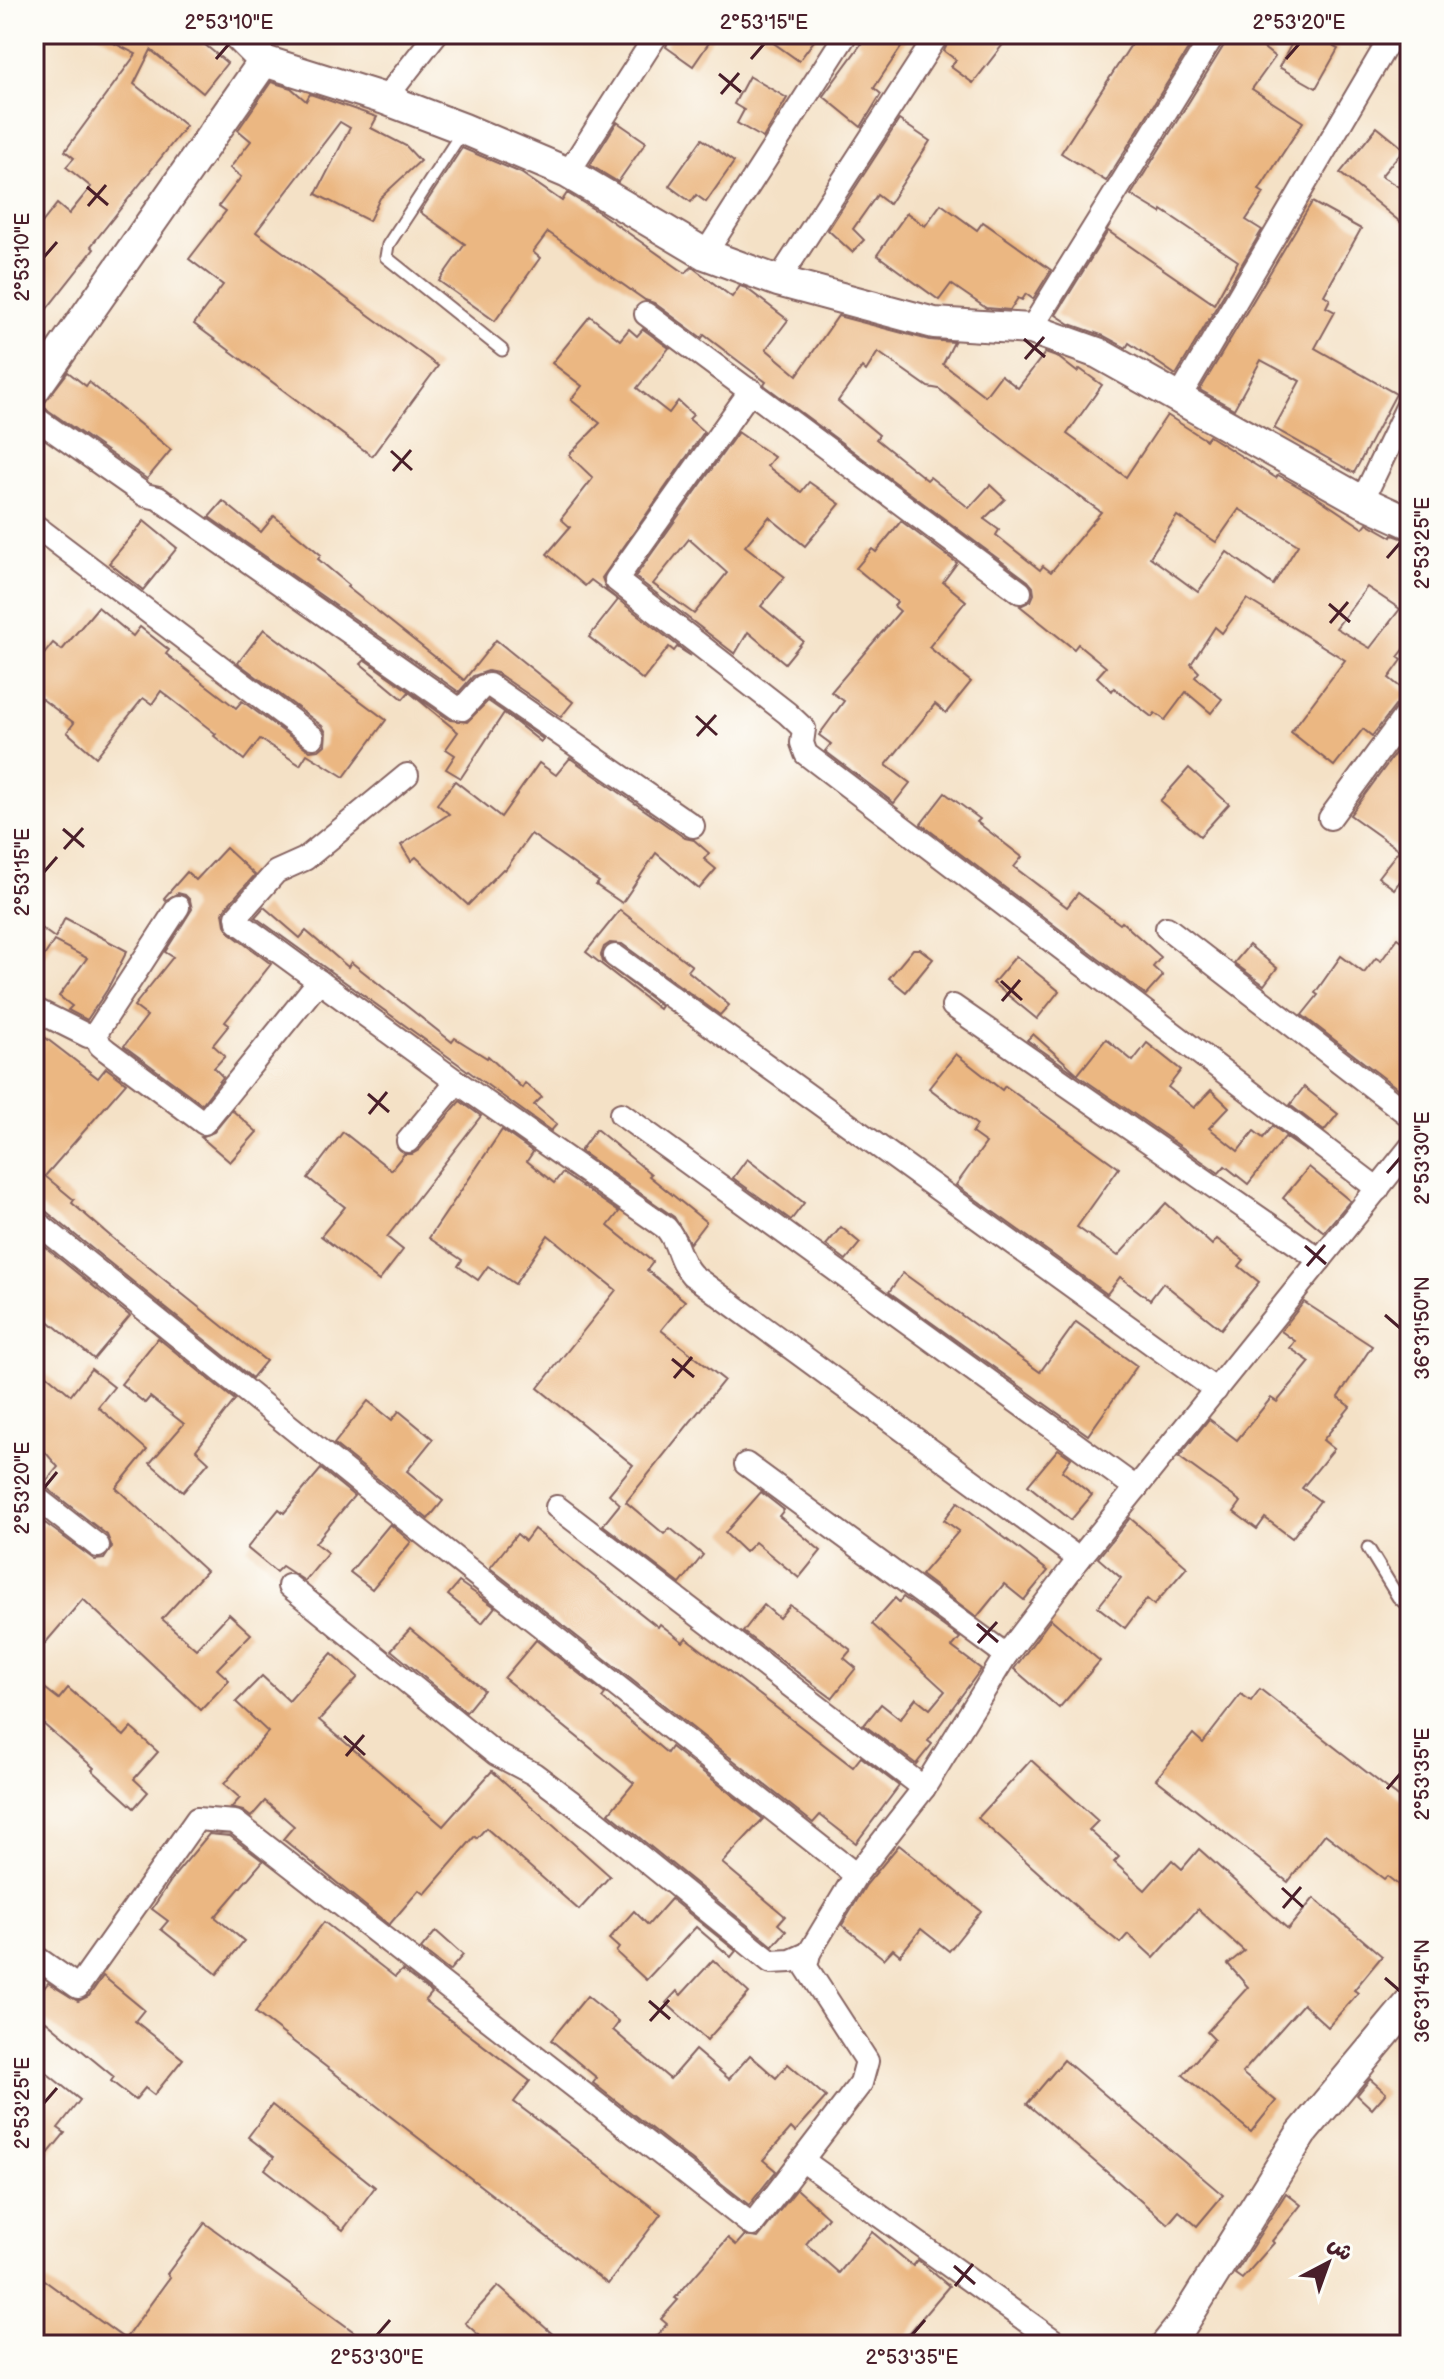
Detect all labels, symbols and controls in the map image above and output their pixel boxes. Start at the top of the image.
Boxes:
text: 2°53'10"E [185,11,273,35]
text: 2°53'15"E [720,11,808,35]
text: 2°53'20"E [1253,11,1345,35]
text: 2°53'10"E [11,213,35,301]
text: 2°53'25"E [1411,497,1435,589]
text: 2°53'15"E [11,828,35,916]
text: 2°53'30"E [1411,1111,1435,1205]
text: 36°31'50"N [1411,1276,1435,1380]
text: 2°53'20"E [11,1442,35,1534]
text: 2°53'35"E [1411,1727,1435,1821]
text: 36°31'45"N [1411,1939,1435,2043]
text: 2°53'25"E [11,2057,35,2149]
north arrow [1288,2223,1368,2303]
text: ش [1322,2231,1358,2267]
text: 2°53'30"E [330,2346,424,2370]
text: 2°53'35"E [865,2346,959,2370]

